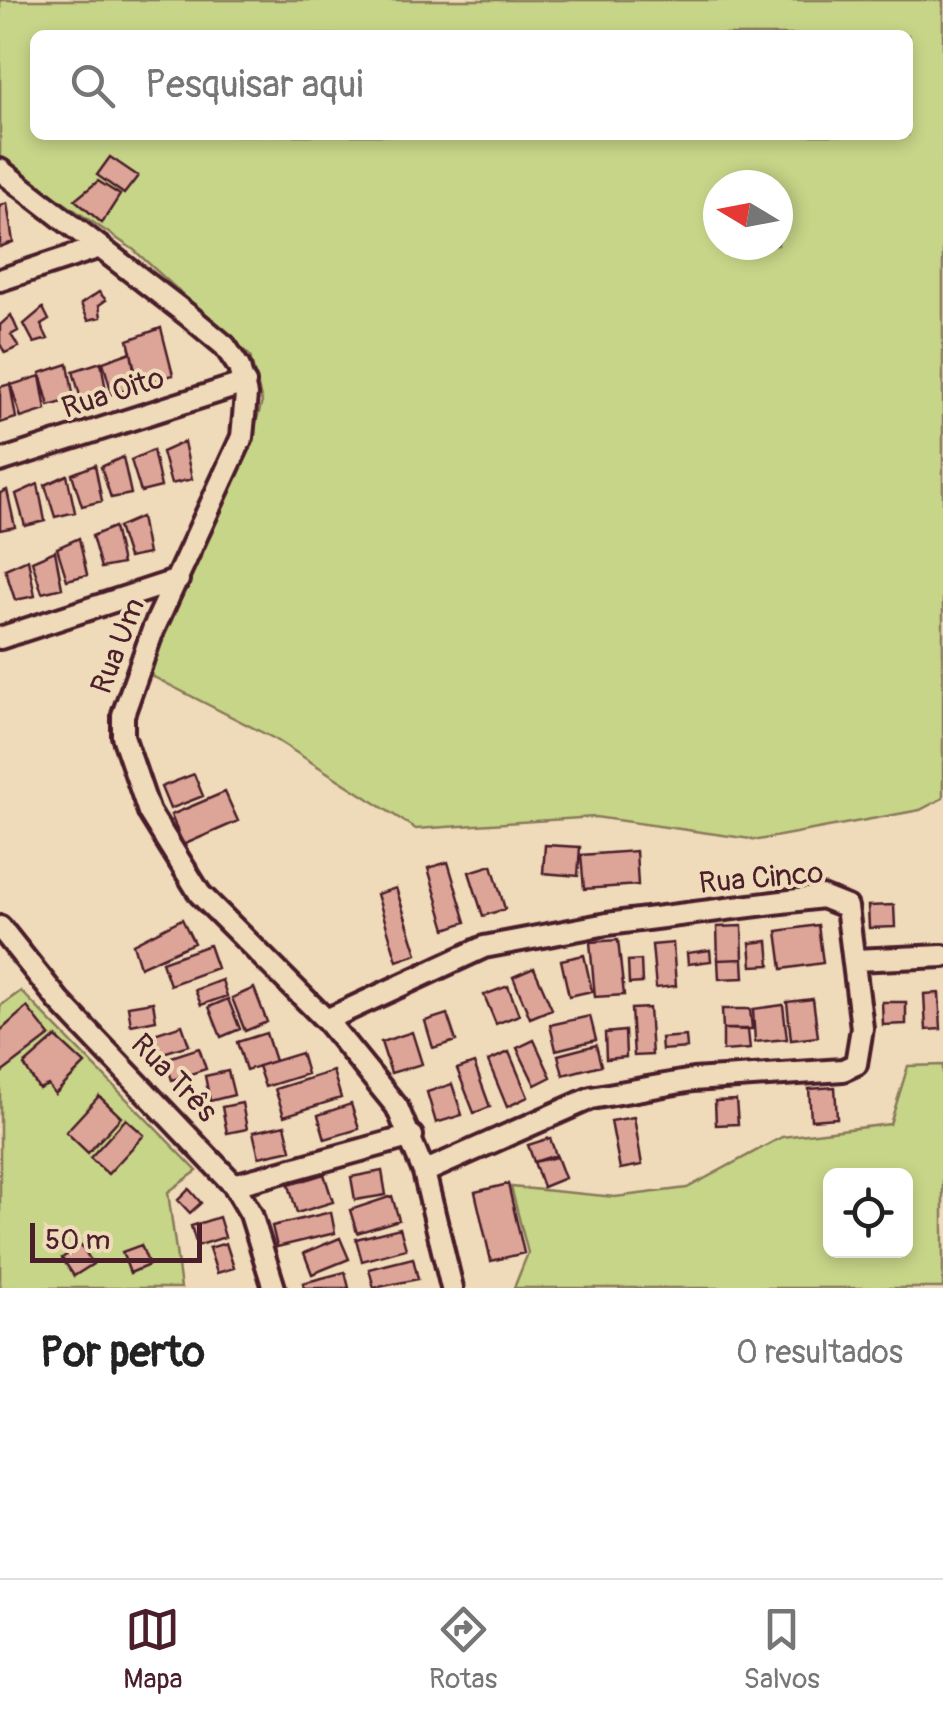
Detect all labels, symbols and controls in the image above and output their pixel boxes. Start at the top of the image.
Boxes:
search box [30,30,913,140]
icon: search [65,58,120,113]
text: Pesquisar aqui [145,61,363,109]
north arrow [703,170,793,260]
street label: Rua Oito [57,359,169,427]
street label: Rua Um [83,593,153,699]
street label: Rua Cinco [697,854,825,902]
street label: Rua Três [123,1026,225,1130]
map controls [823,1168,913,1258]
button: locate [823,1168,913,1258]
scale bar [30,1218,202,1262]
text: 50 m [45,1223,110,1258]
text: Por perto [40,1327,205,1379]
text: 0 resultados [736,1333,903,1373]
tab: Mapa [123,1602,183,1697]
tab: Rotas [429,1602,497,1697]
tab: Salvos [744,1602,820,1697]

